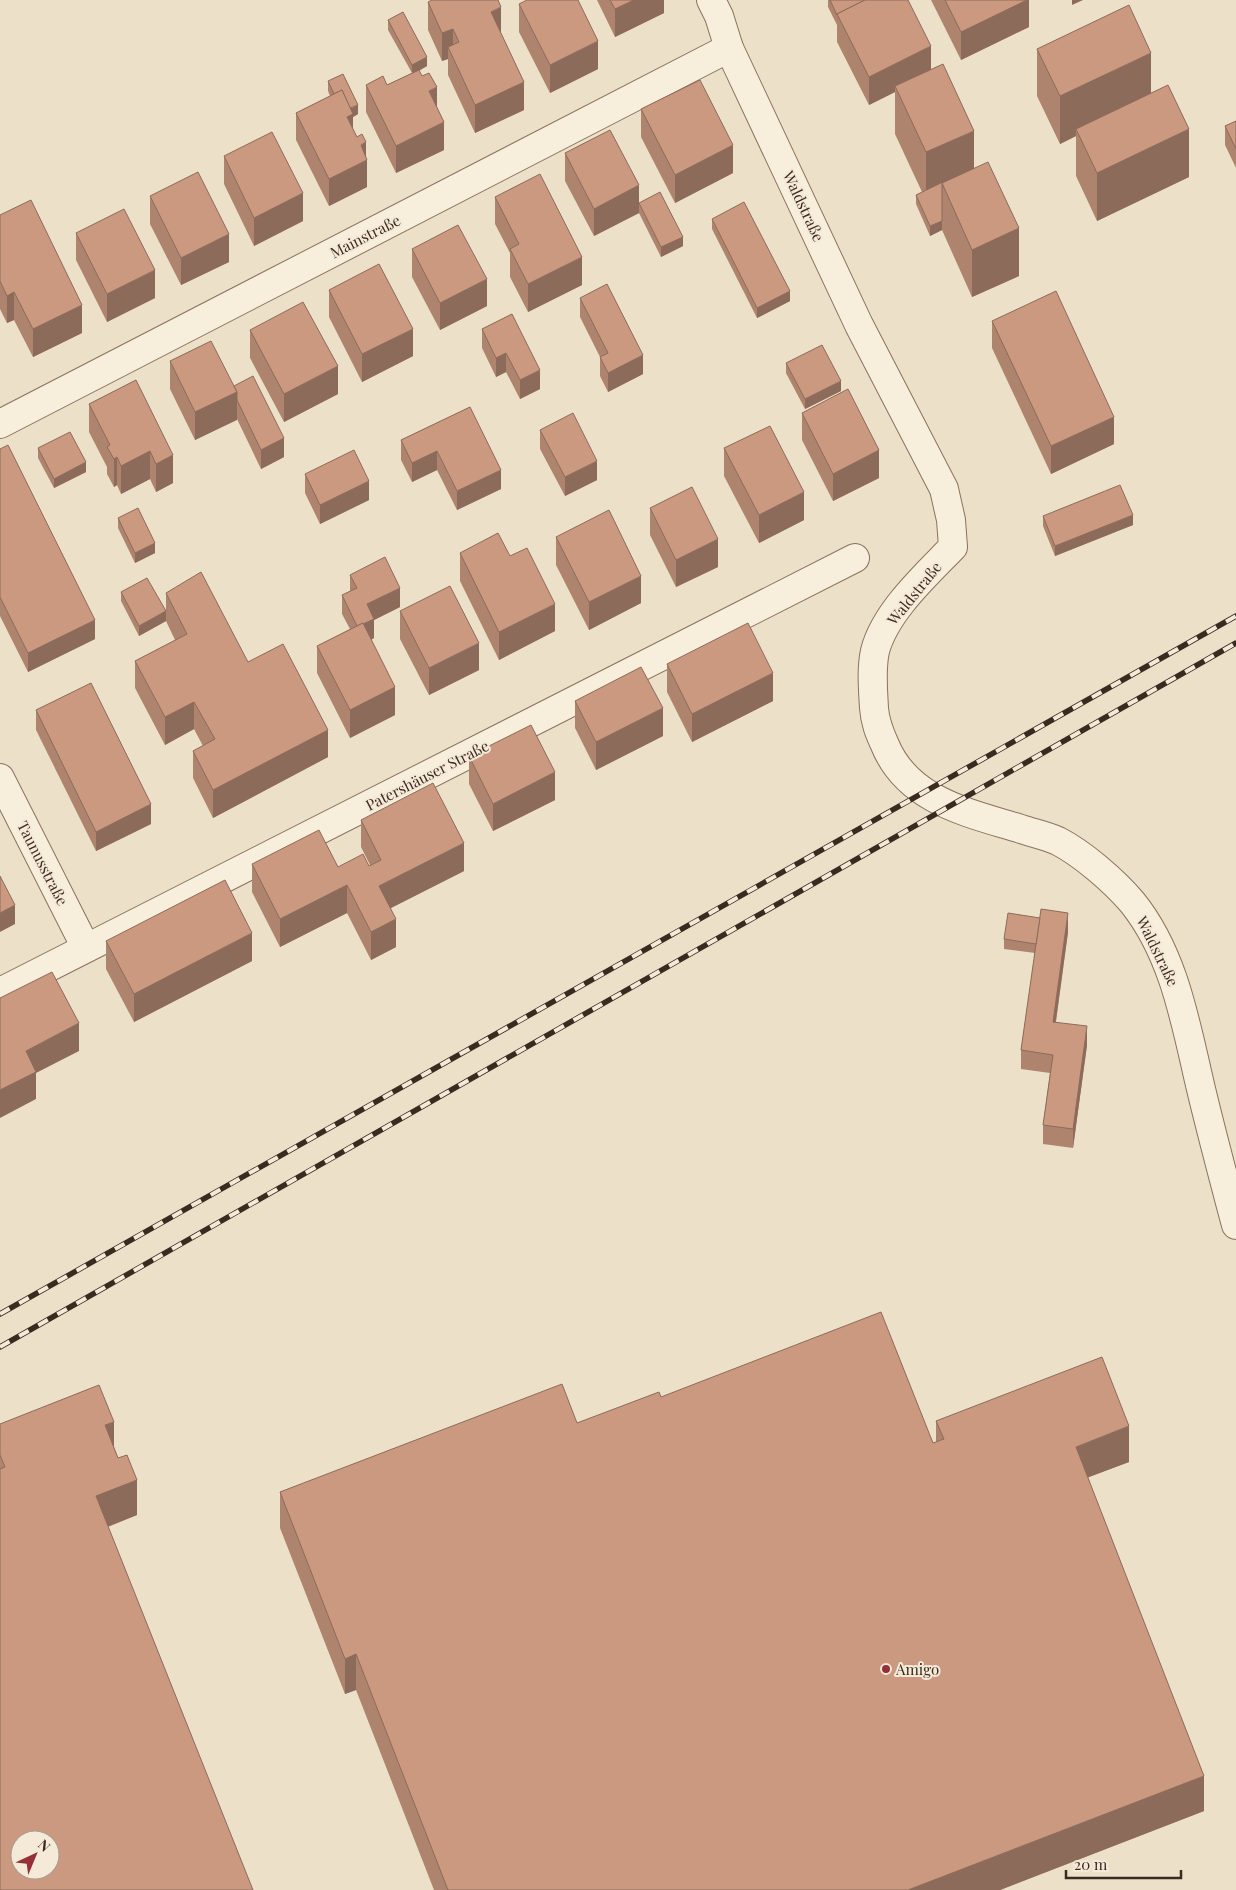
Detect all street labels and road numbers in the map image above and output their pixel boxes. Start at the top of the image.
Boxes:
street label: Waldstraße [779,167,829,245]
street label: Mainstraße [326,210,404,262]
street label: Waldstraße [882,557,946,629]
street label: Patershäuser Straße [362,735,492,815]
street label: Taunusstraße [13,817,73,909]
street label: Waldstraße [1132,912,1184,989]

